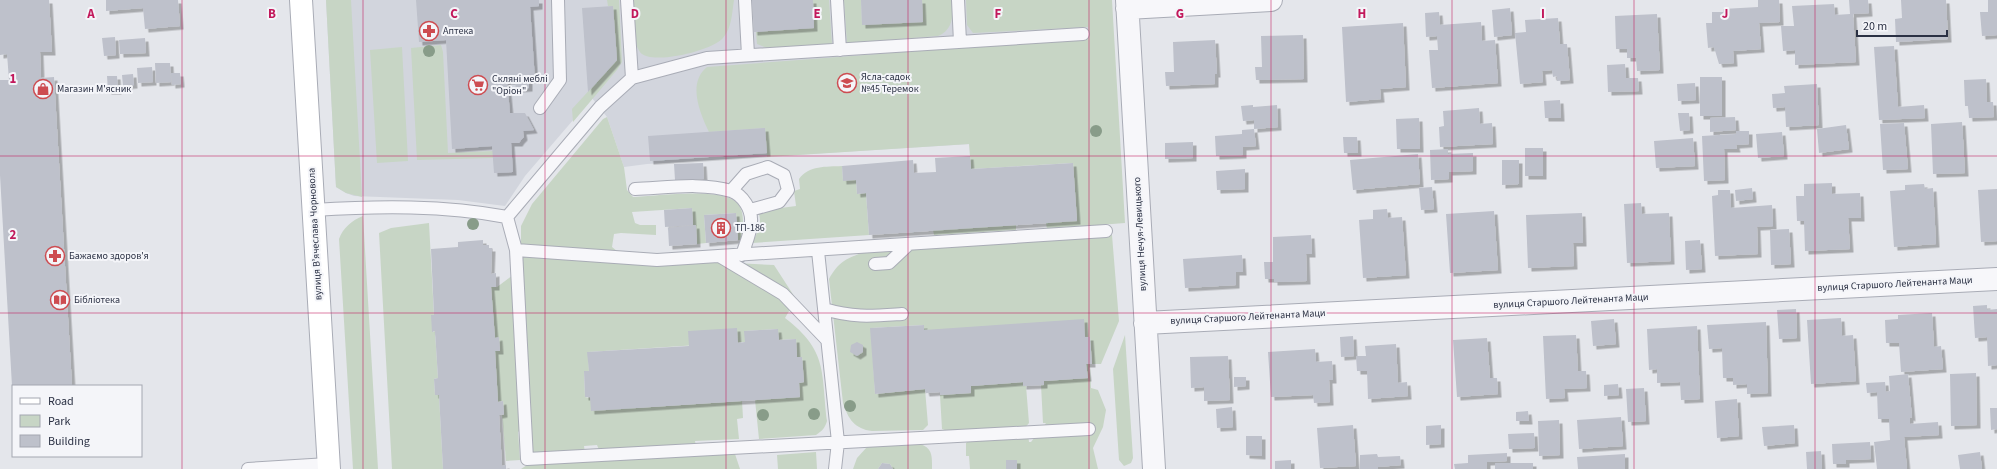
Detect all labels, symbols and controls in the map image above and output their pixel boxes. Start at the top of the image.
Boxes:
text: A [86,5,95,23]
text: B [268,5,276,23]
text: C [450,5,458,23]
text: D [631,5,639,23]
text: E [813,5,821,23]
text: F [995,5,1002,23]
text: G [1176,5,1184,23]
text: H [1358,5,1366,23]
text: I [1541,5,1545,23]
text: J [1722,5,1728,23]
scale bar [1857,12,1947,38]
text: 20 m [1863,18,1887,35]
pharmacy icon: Аптека [418,20,440,42]
place label: Аптека [443,24,473,38]
text: 1 [10,70,17,88]
place label: Ясла-садок №45 Теремок [861,70,919,96]
place label: Скляні меблі "Оріон" [492,72,548,98]
school or university icon: Ясла-садок №45 Теремок [836,72,858,94]
supermarket icon: Скляні меблі "Оріон" [467,74,489,96]
shop icon: Магазин М'ясник [32,78,54,100]
place label: Магазин М'ясник [57,82,131,96]
street label: вулиця Вʼячеслава Чорновола [305,167,325,301]
street label: вулиця Нечуя-Левицького [1130,177,1150,291]
building icon: ТП-186 [710,217,732,239]
place label: ТП-186 [735,221,765,235]
text: 2 [10,226,17,244]
pharmacy icon: Бажаємо здоров'я [44,245,66,267]
place label: Бажаємо здоров'я [69,249,149,263]
street label: вулиця Старшого Лейтенанта Маци [1817,273,1973,295]
library icon: Бібліотека [49,289,71,311]
street label: вулиця Старшого Лейтенанта Маци [1493,290,1649,312]
place label: Бібліотека [74,293,120,307]
street label: вулиця Старшого Лейтенанта Маци [1170,306,1326,328]
legend [12,385,142,457]
text: Road [48,393,74,410]
text: Park [48,413,70,430]
text: Building [48,433,90,450]

